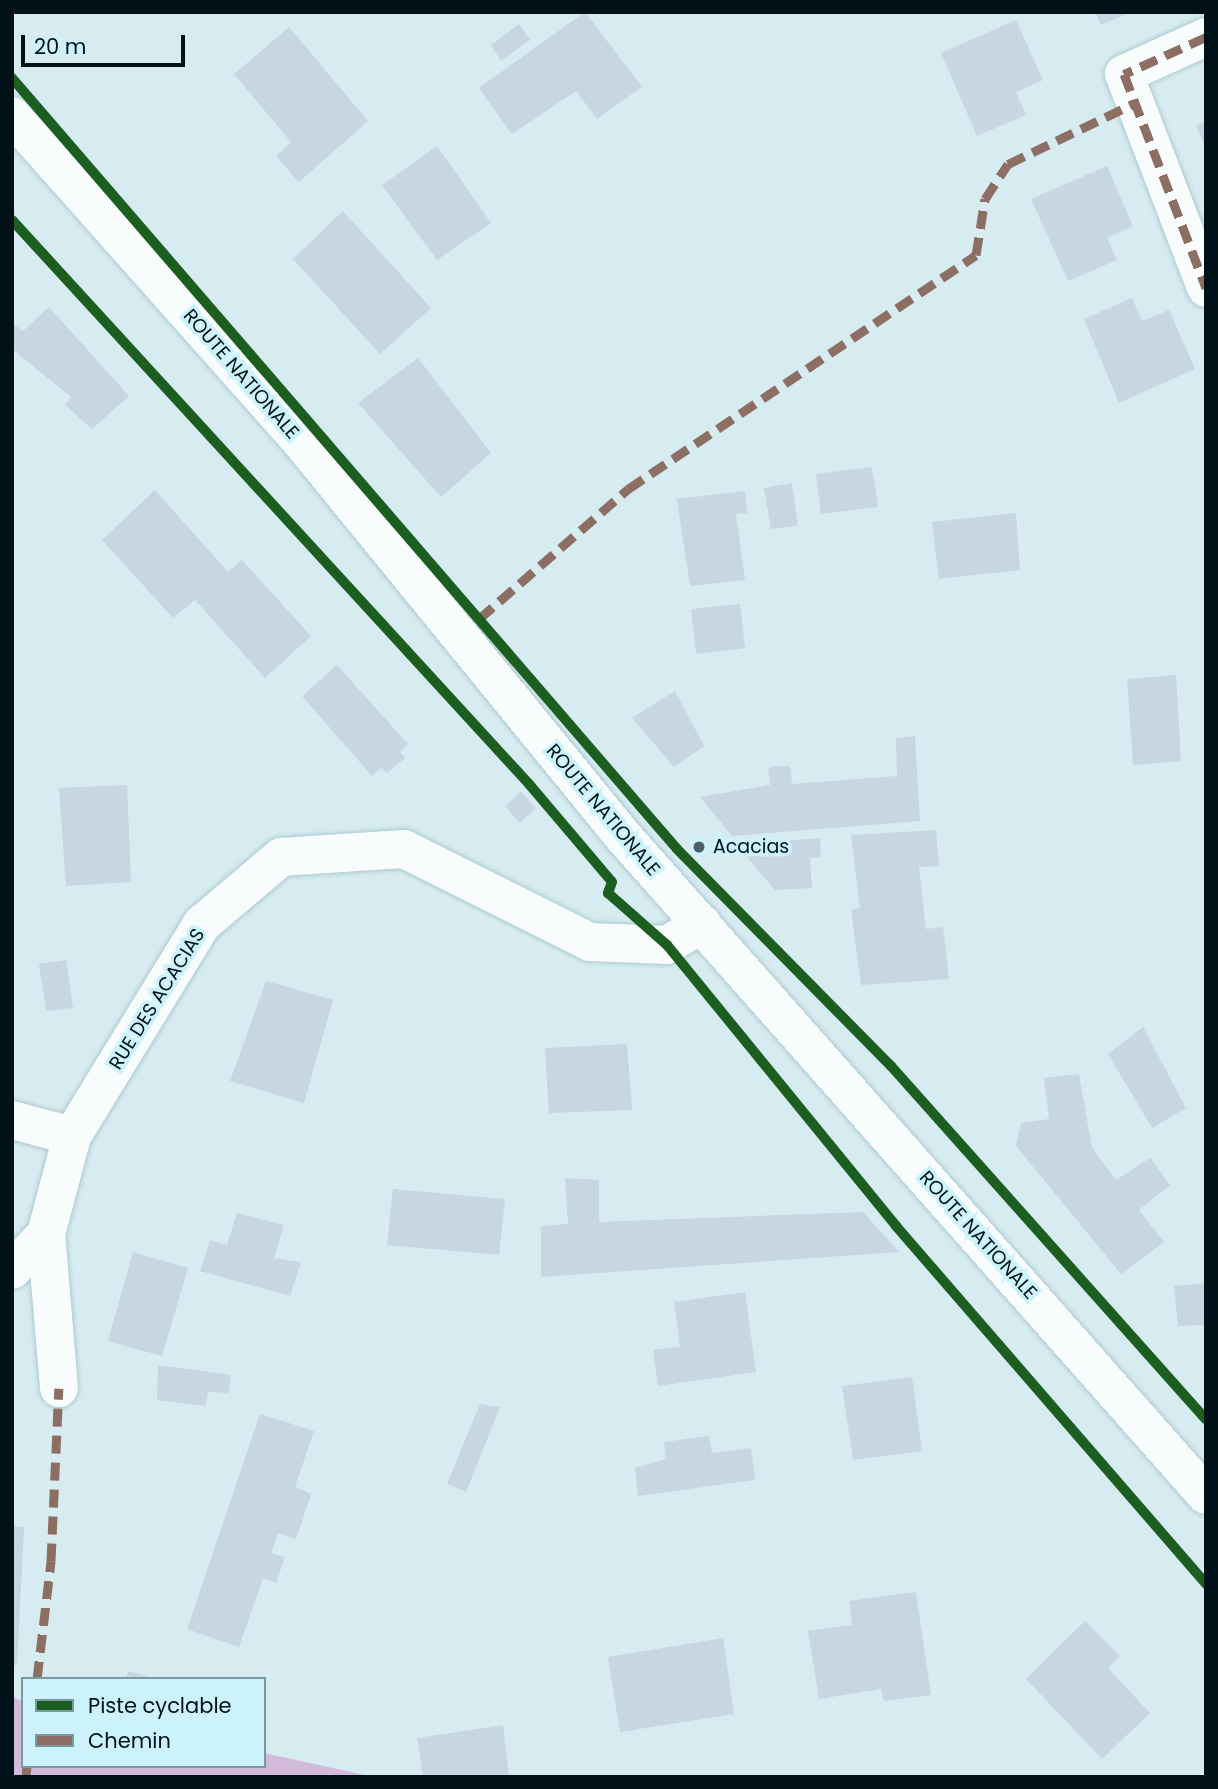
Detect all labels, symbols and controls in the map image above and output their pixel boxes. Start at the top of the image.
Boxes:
scale bar [24,21,189,65]
text: 20 m [34,32,87,61]
street label: ROUTE NATIONALE [178,304,304,444]
street label: ROUTE NATIONALE [541,740,665,880]
place label: Acacias [713,836,789,858]
marker: Acacias [691,839,707,855]
street label: RUE DES ACACIAS [104,924,210,1074]
street label: ROUTE NATIONALE [914,1166,1042,1304]
legend [21,1677,266,1768]
text: Piste cyclable [88,1691,232,1720]
text: Chemin [88,1726,171,1755]

